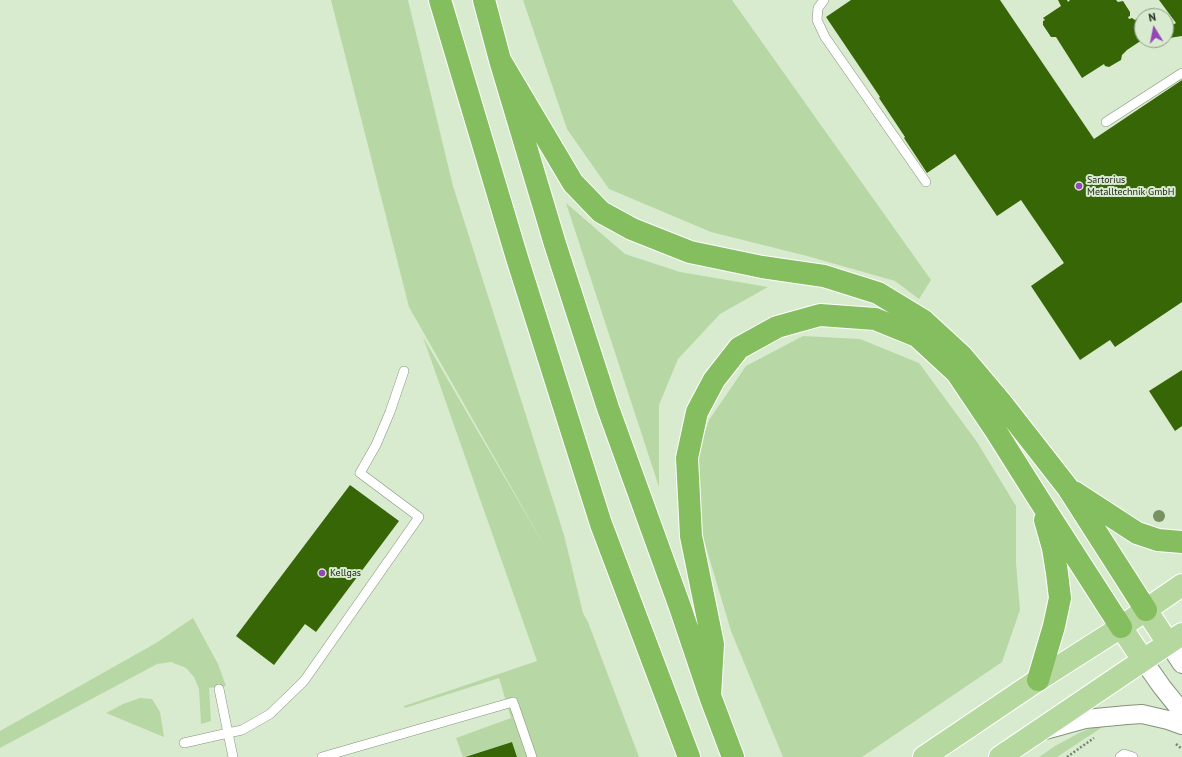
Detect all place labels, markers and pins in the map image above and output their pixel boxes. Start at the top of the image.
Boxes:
place label: Sartorius Metalltechnik GmbH [1087,174,1174,198]
marker: Sartorius Metalltechnik GmbH [1074,181,1084,191]
place label: Kellgas [330,567,361,579]
marker: Kellgas [317,568,327,578]

